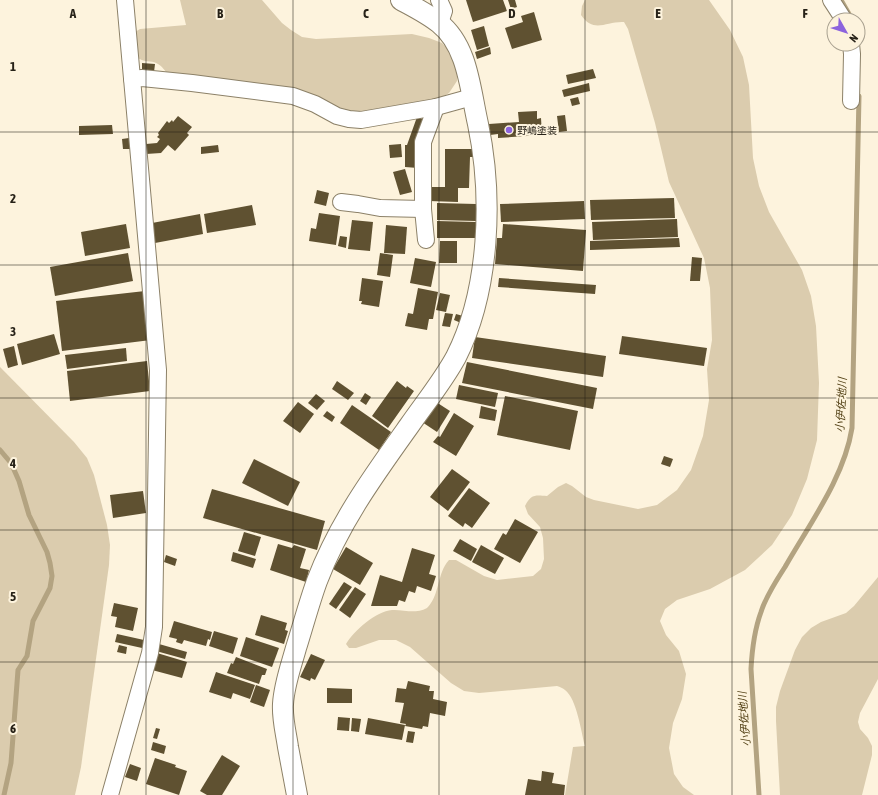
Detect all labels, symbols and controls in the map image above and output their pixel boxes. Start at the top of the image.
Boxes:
text: A [69,6,77,21]
text: B [217,6,224,21]
text: C [363,6,369,21]
text: D [508,6,516,21]
text: E [655,6,661,21]
text: F [802,6,808,21]
north arrow [826,12,866,52]
text: N [847,32,860,45]
text: 1 [10,59,16,74]
marker: 野嶋塗装 [504,125,514,135]
place label: 野嶋塗装 [517,125,557,136]
text: 2 [10,191,16,206]
text: 3 [10,324,16,339]
water label: 小伊佐地川 [834,376,848,433]
text: 4 [9,456,16,471]
text: 5 [10,589,16,604]
water label: 小伊佐地川 [736,690,752,747]
text: 6 [10,721,16,736]

